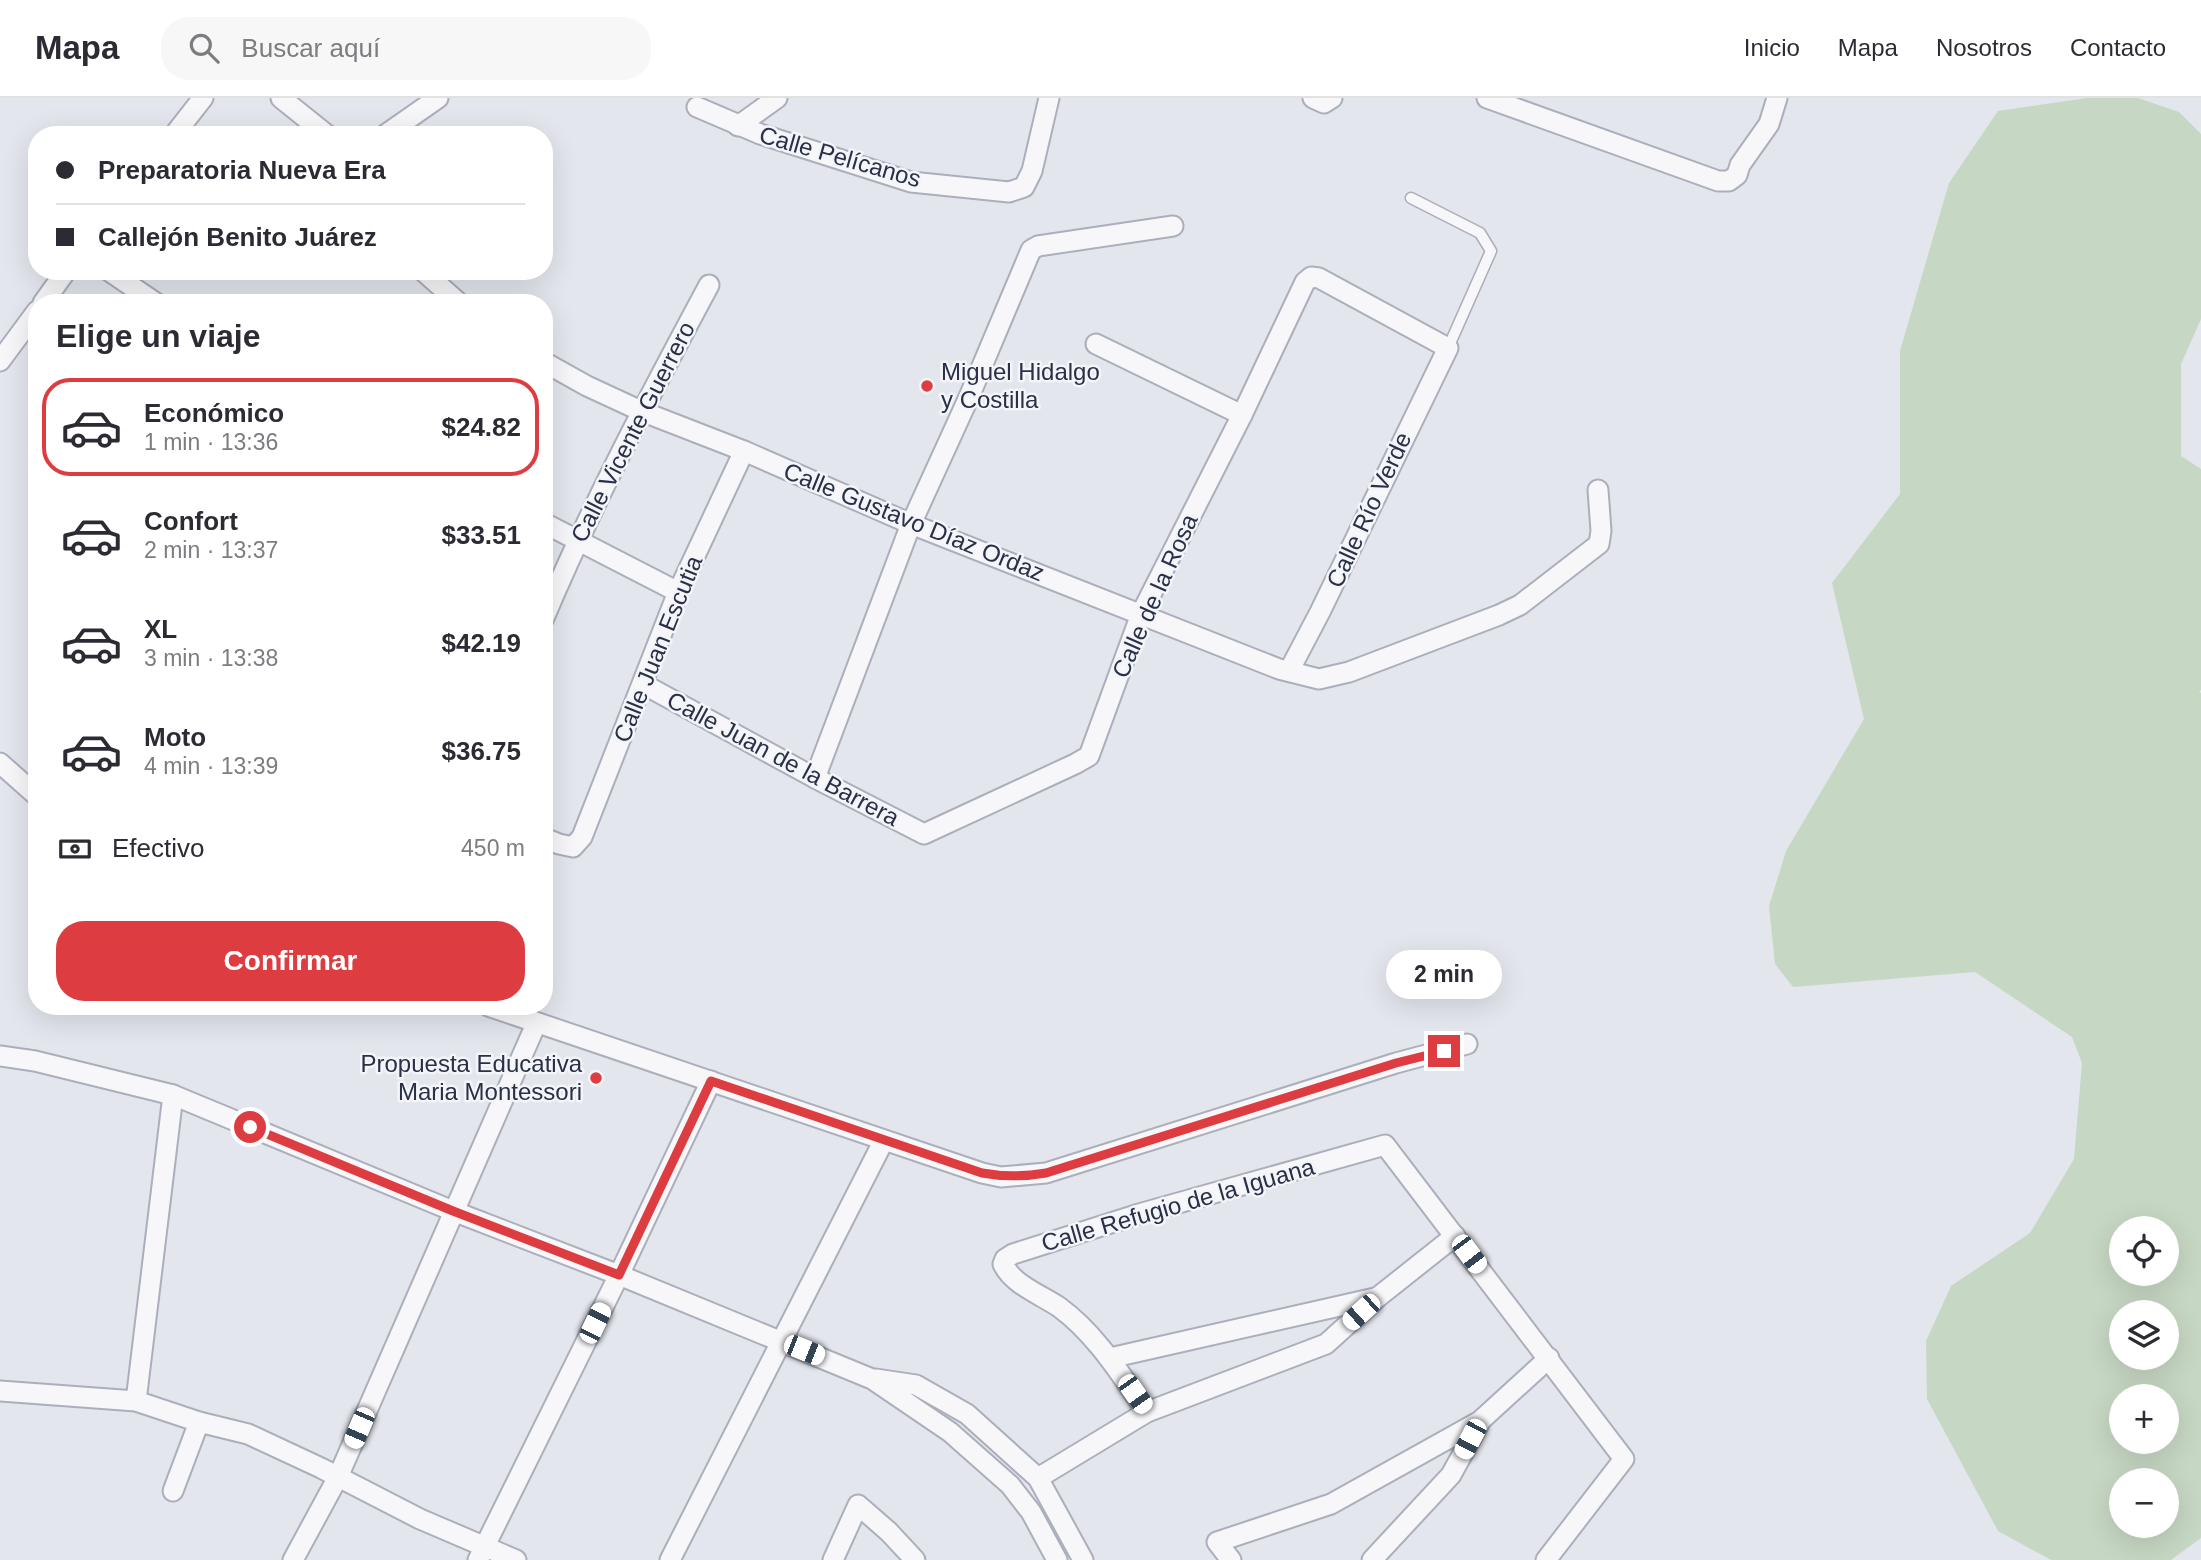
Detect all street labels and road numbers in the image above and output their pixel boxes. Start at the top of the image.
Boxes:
street label: Calle Pelícanos [756,121,924,192]
street label: Calle Vicente Guerrero [565,317,700,546]
street label: Calle Río Verde [1321,428,1416,592]
street label: Calle Gustavo Díaz Ordaz [780,457,1048,586]
street label: Calle de la Rosa [1106,509,1203,682]
street label: Calle Juan Escutia [608,551,708,746]
street label: Calle Juan de la Barrera [663,686,904,832]
street label: Calle Refugio de la Iguana [1038,1152,1318,1256]

